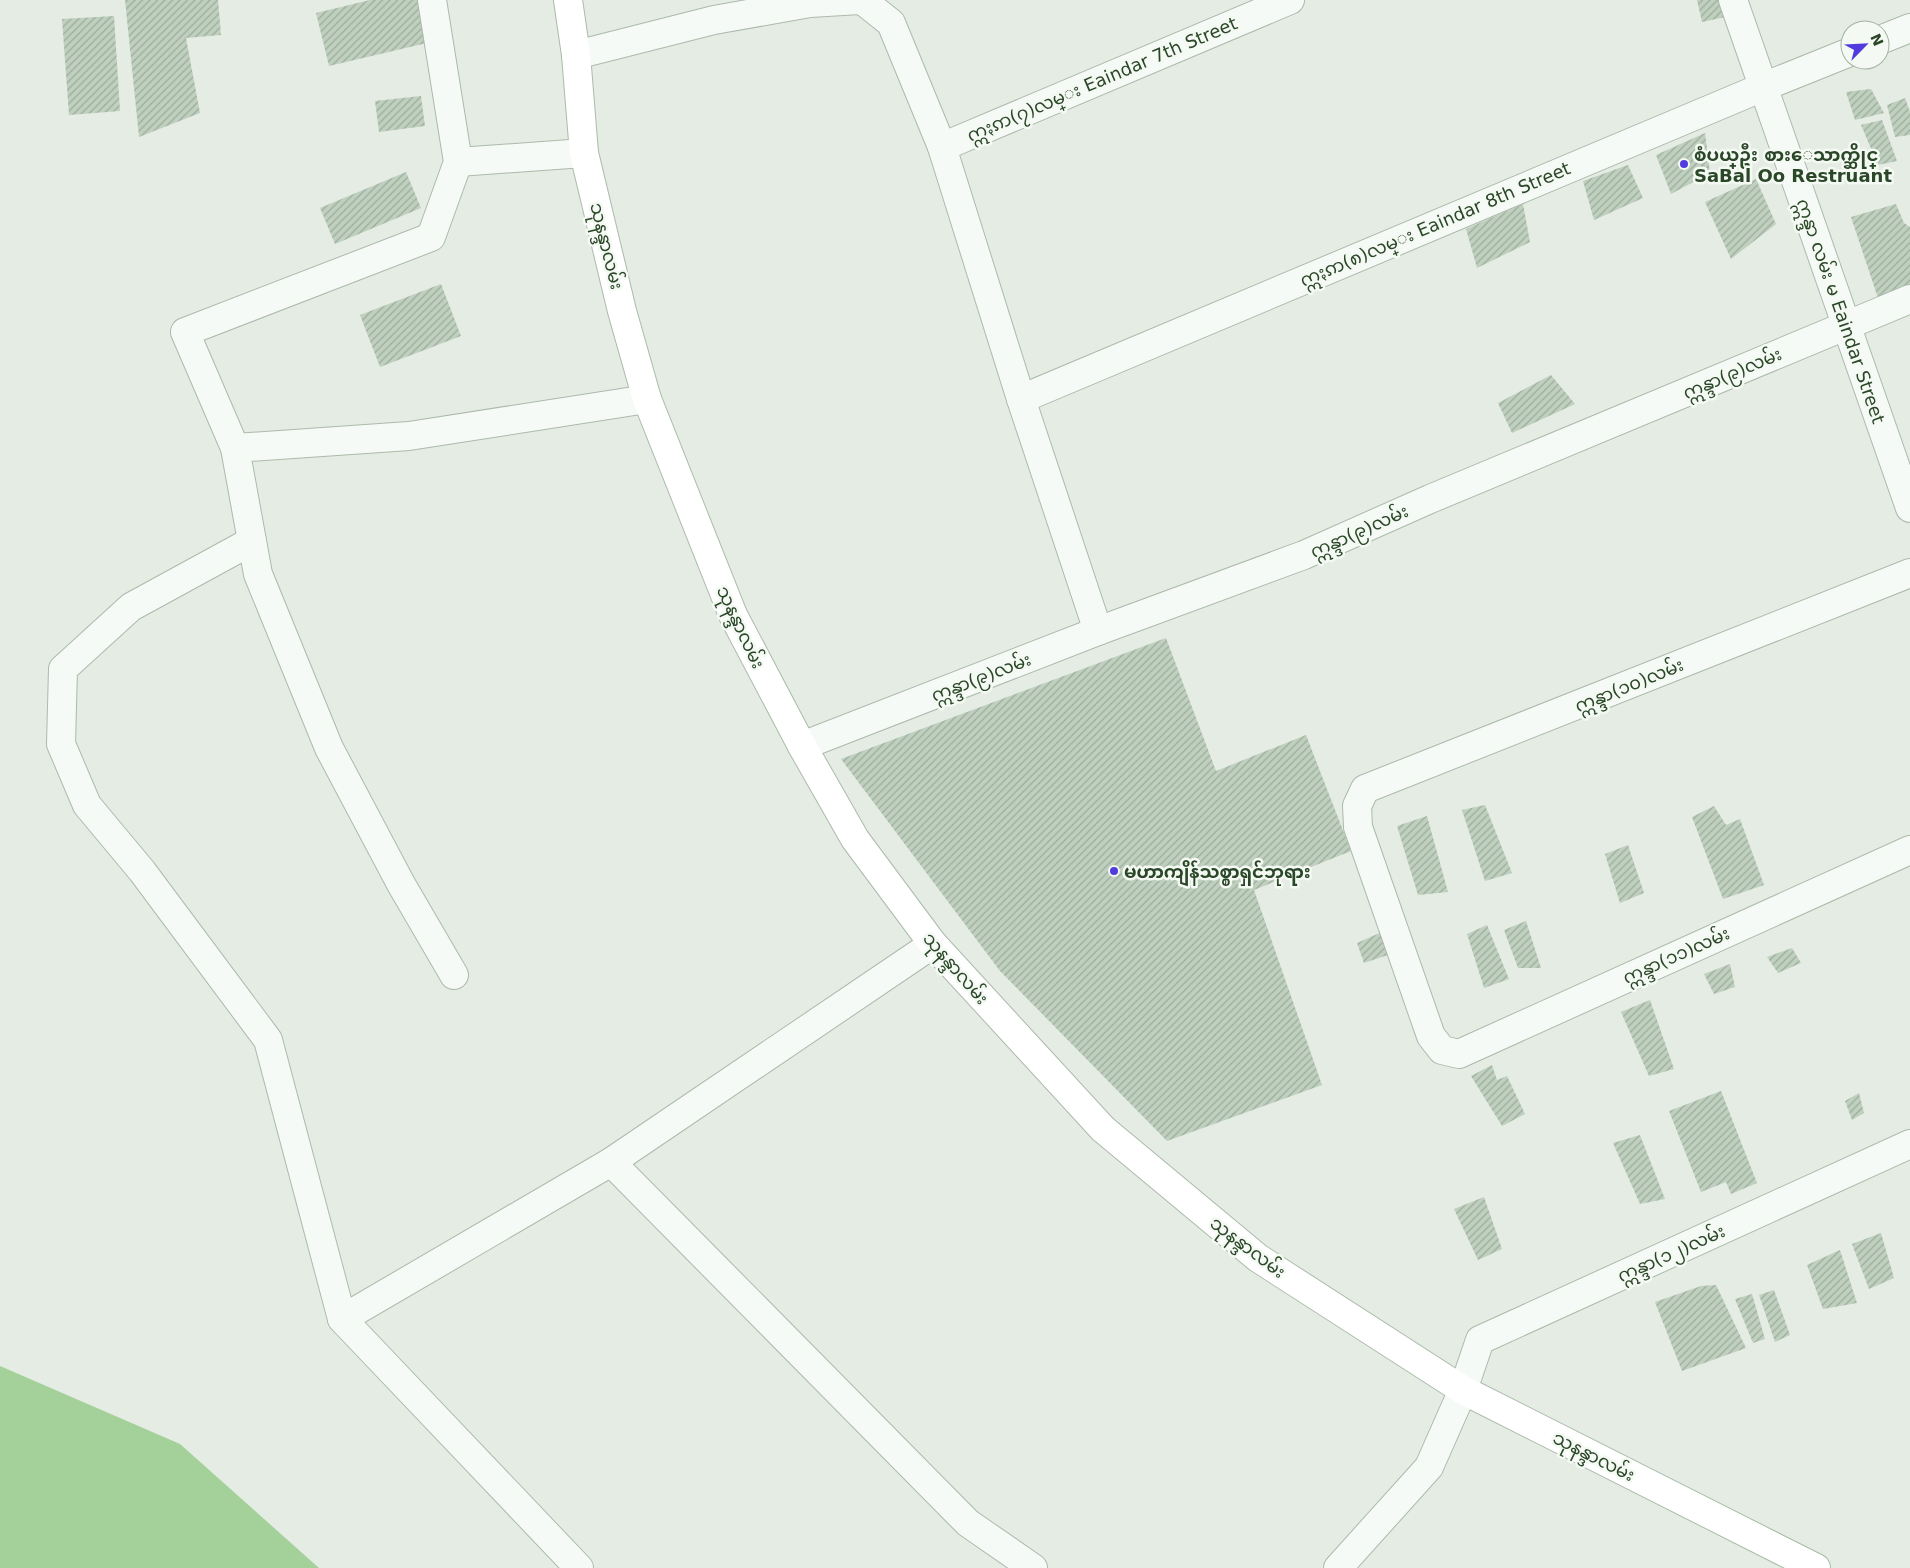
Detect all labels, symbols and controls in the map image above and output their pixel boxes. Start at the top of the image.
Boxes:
street label: ဣႏၵာ(၇)လမ္း Eaindar 7th Street [964,12,1242,150]
north arrow [1840,20,1890,70]
text: N [1867,31,1887,48]
place label: စံပယ္ဦး စားေသာက္ဆိုင္ SaBal Oo Restruant [1694,143,1892,186]
street label: ဣႏၵာ(၈)လမ္း Eaindar 8th Street [1297,157,1575,295]
marker: စံပယ္ဦး စားေသာက္ဆိုင္ SaBal Oo Restruant [1678,158,1690,170]
street label: ဣန္ဒာ လမ်း မ Eaindar Street [1787,195,1891,428]
street label: သုနန္ဒာလမ်း [581,200,630,293]
street label: ဣန္ဒာ(၉)လမ်း [1679,341,1787,408]
street label: ဣန္ဒာ(၉)လမ်း [1306,498,1413,567]
street label: သုနန္ဒာလမ်း [708,581,771,674]
street label: ဣန္ဒာ(၉)လမ်း [928,647,1036,711]
street label: ဣန္ဒာ(၁၀)လမ်း [1571,652,1688,721]
place label: မဟာကျိန်သစ္စာရှင်ဘုရား [1124,860,1311,887]
marker: မဟာကျိန်သစ္စာရှင်ဘုရား [1108,865,1120,877]
street label: ဣန္ဒာ(၁၁)လမ်း [1619,920,1735,993]
street label: သုနန္ဒာလမ်း [915,926,995,1012]
street label: သုနန္ဒာလမ်း [1203,1210,1291,1286]
street label: ဣန္ဒာ(၁၂)လမ်း [1613,1218,1730,1291]
street label: သုနန္ဒာလမ်း [1547,1425,1639,1490]

